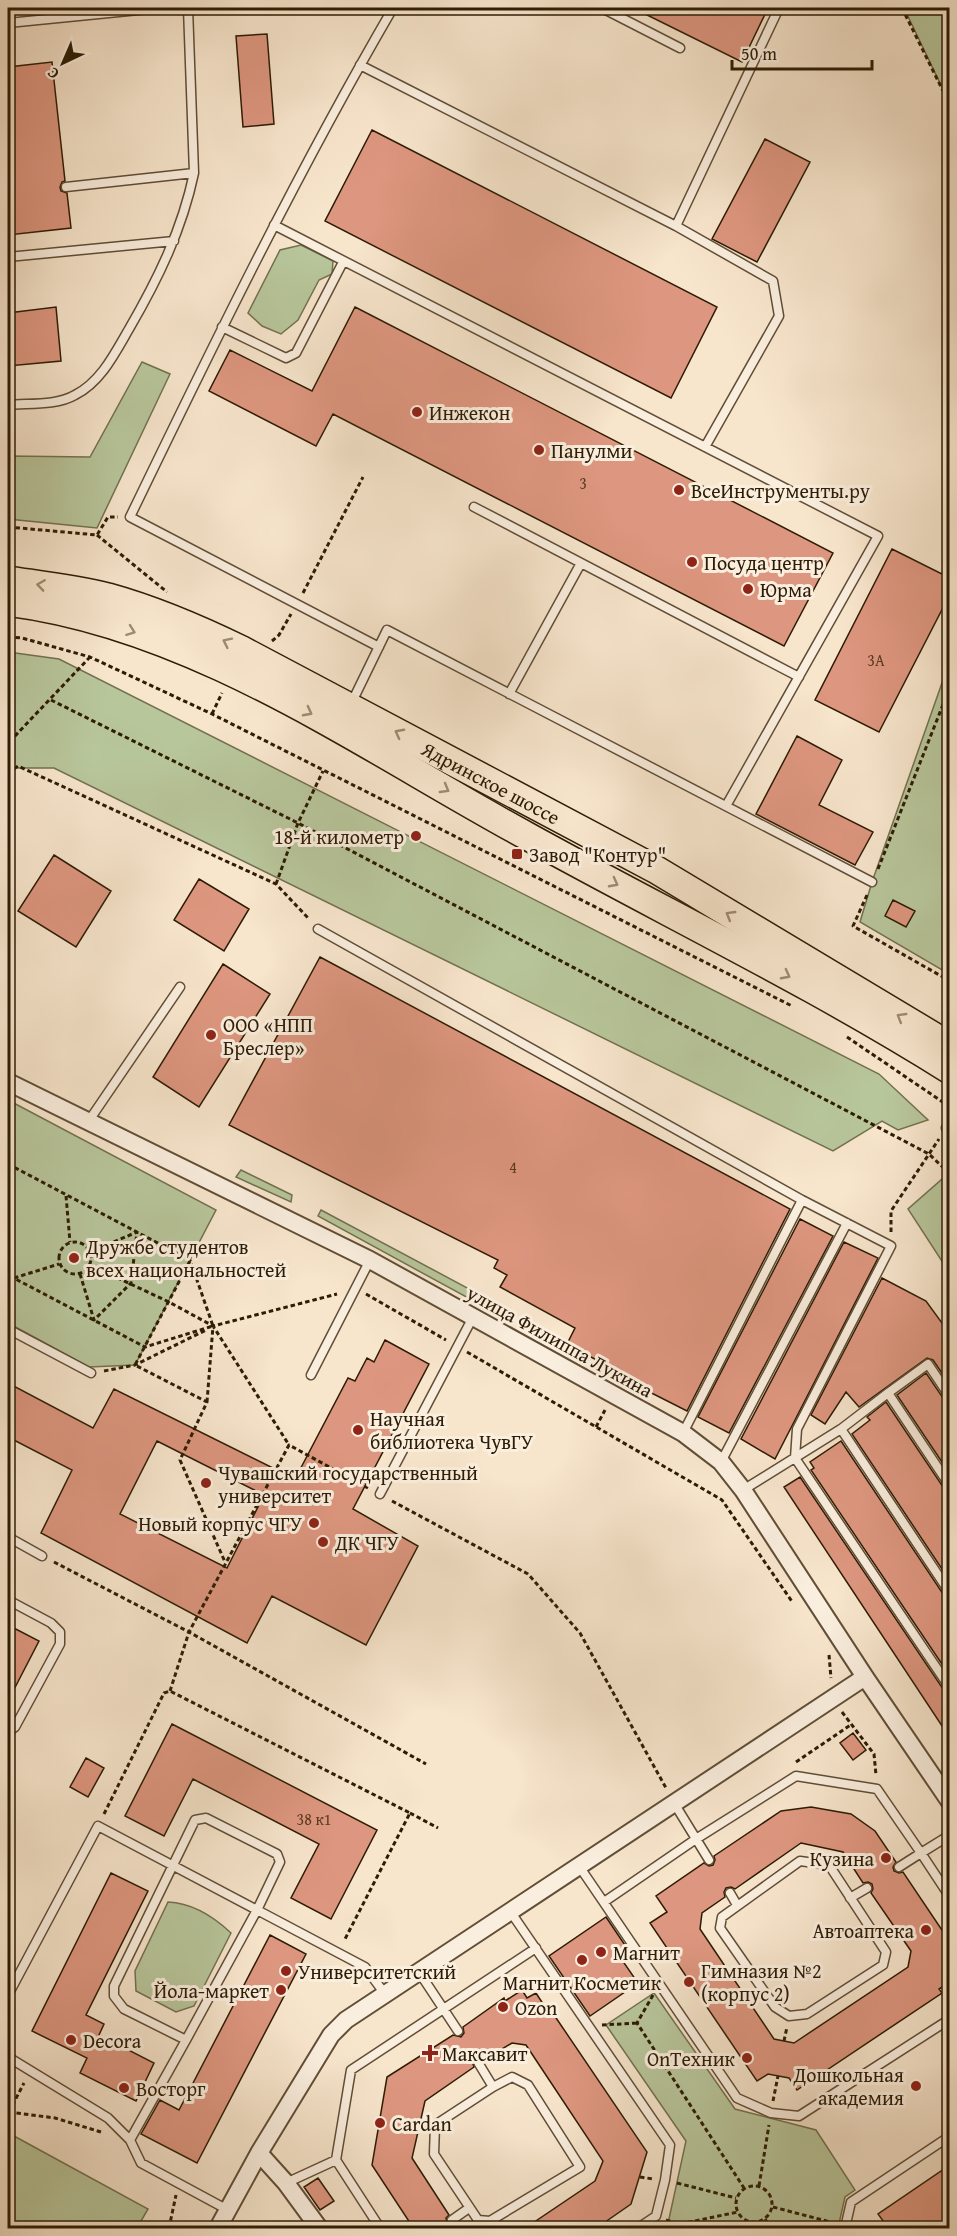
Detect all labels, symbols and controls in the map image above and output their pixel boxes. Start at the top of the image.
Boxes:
north arrow [33,33,93,93]
scale bar [732,33,872,71]
text: 50 m [741,40,777,67]
text: С [41,62,64,86]
place label: Инжекон [429,398,511,427]
marker: Инжекон [410,405,424,419]
place label: Панулми [551,436,632,465]
marker: Панулми [532,443,546,457]
house number: 3 [579,471,587,495]
place label: ВсеИнструменты.ру [691,476,870,505]
marker: ВсеИнструменты.ру [672,483,686,497]
place label: Посуда центр [704,548,824,577]
marker: Посуда центр [685,555,699,569]
place label: Юрма [760,575,812,604]
one-way arrow [37,579,46,591]
marker: Юрма [741,582,755,596]
one-way arrow [125,623,136,636]
one-way arrow [222,638,233,650]
house number: 3А [867,648,885,672]
one-way arrow [301,705,312,716]
one-way arrow [395,729,405,740]
street label: Ядринское шоссе [416,733,566,831]
one-way arrow [439,782,449,793]
place label: 18-й километр [274,822,404,851]
marker: 18-й километр [409,829,423,843]
place label: Завод "Контур" [529,840,666,869]
marker: Завод "Контур" [510,847,524,861]
one-way arrow [608,876,618,887]
one-way arrow [726,910,736,922]
one-way arrow [779,968,790,979]
place label: ООО «НПП Бреслер» [223,1010,313,1062]
one-way arrow [897,1013,907,1025]
marker: ООО «НПП Бреслер» [204,1028,218,1042]
house number: 4 [509,1155,517,1179]
place label: Дружбе студентов всех национальностей [85,1232,286,1284]
marker: Дружбе студентов всех национальностей [67,1251,81,1265]
street label: улица Филиппа Лукина [461,1277,659,1405]
place label: Научная библиотека ЧувГУ [370,1404,534,1456]
marker: Научная библиотека ЧувГУ [351,1423,365,1437]
place label: Чувашский государственный университет [217,1458,478,1510]
marker: Чувашский государственный университет [199,1476,213,1490]
place label: Новый корпус ЧГУ [138,1509,303,1538]
marker: Новый корпус ЧГУ [307,1516,321,1530]
place label: ДК ЧГУ [334,1528,399,1557]
marker: ДК ЧГУ [316,1535,330,1549]
house number: 38 к1 [296,1807,332,1831]
place label: Кузина [810,1844,874,1873]
marker: Кузина [879,1851,893,1865]
place label: Автоаптека [812,1916,914,1945]
marker: Автоаптека [919,1923,933,1937]
place label: Магнит [613,1938,680,1967]
marker: Магнит [594,1945,608,1959]
marker: Магнит Косметик [575,1953,589,1967]
place label: Гимназия №2 (корпус 2) [701,1956,822,2008]
place label: Университетский [298,1957,456,1986]
marker: Университетский [279,1964,293,1978]
place label: Магнит Косметик [503,1968,662,1997]
marker: Гимназия №2 (корпус 2) [682,1975,696,1989]
place label: Йола-маркет [154,1976,269,2005]
marker: Йола-маркет [274,1983,288,1997]
place label: Ozon [515,1993,557,2022]
marker: Ozon [496,2000,510,2014]
place label: Decora [83,2026,142,2055]
marker: Decora [64,2033,78,2047]
place label: Максавит [442,2039,528,2068]
place label: OnТехник [647,2044,736,2073]
marker: Максавит [423,2046,437,2060]
marker: OnТехник [740,2051,754,2065]
place label: Дошкольная академия [793,2060,904,2112]
place label: Восторг [136,2074,206,2103]
marker: Дошкольная академия [909,2079,923,2093]
marker: Восторг [117,2081,131,2095]
place label: Cardan [392,2109,452,2138]
marker: Cardan [373,2116,387,2130]

